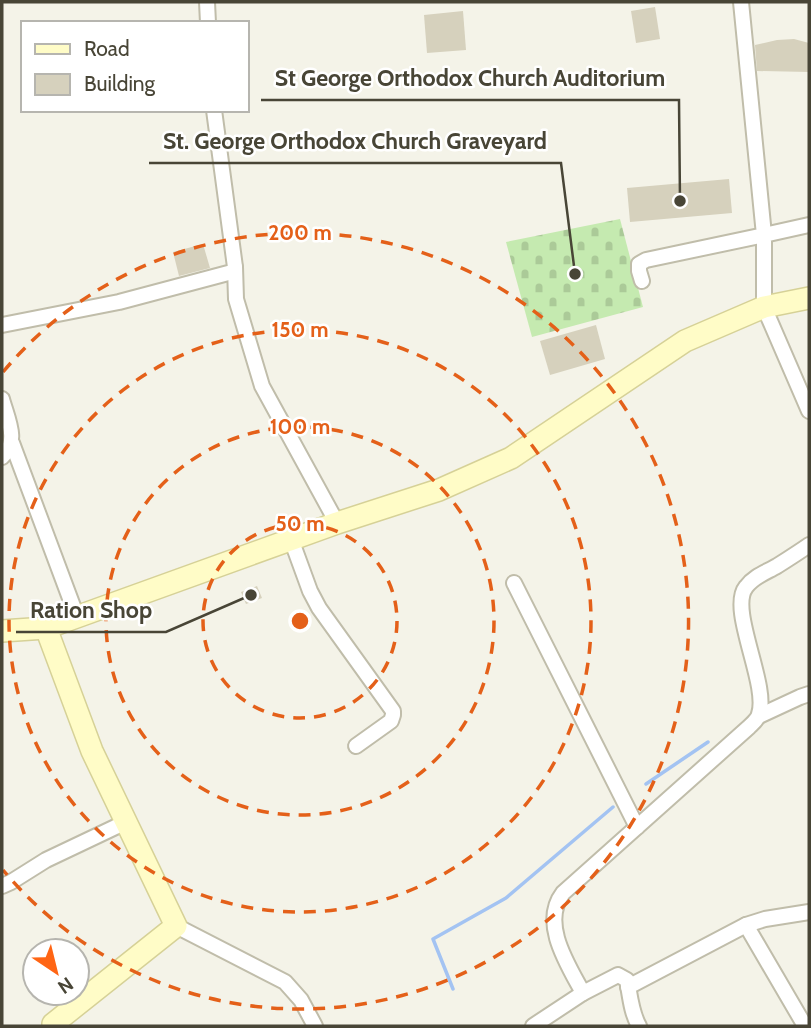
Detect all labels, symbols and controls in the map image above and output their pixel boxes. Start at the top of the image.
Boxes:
legend [21,21,248,112]
text: Road [84,36,130,61]
callout: St George Orthodox Church Auditorium [261,56,679,100]
text: St George Orthodox Church Auditorium [275,64,665,92]
text: Building [84,71,156,96]
callout: St. George Orthodox Church Graveyard [149,119,561,163]
text: St. George Orthodox Church Graveyard [163,127,547,155]
text: 200 m [268,220,332,245]
text: 150 m [272,317,328,342]
text: 100 m [270,414,330,439]
text: 50 m [275,511,325,536]
callout: Ration Shop [16,588,166,632]
text: Ration Shop [30,596,152,624]
centre of rings [288,609,312,633]
north arrow [21,937,91,1007]
text: N [53,972,78,999]

